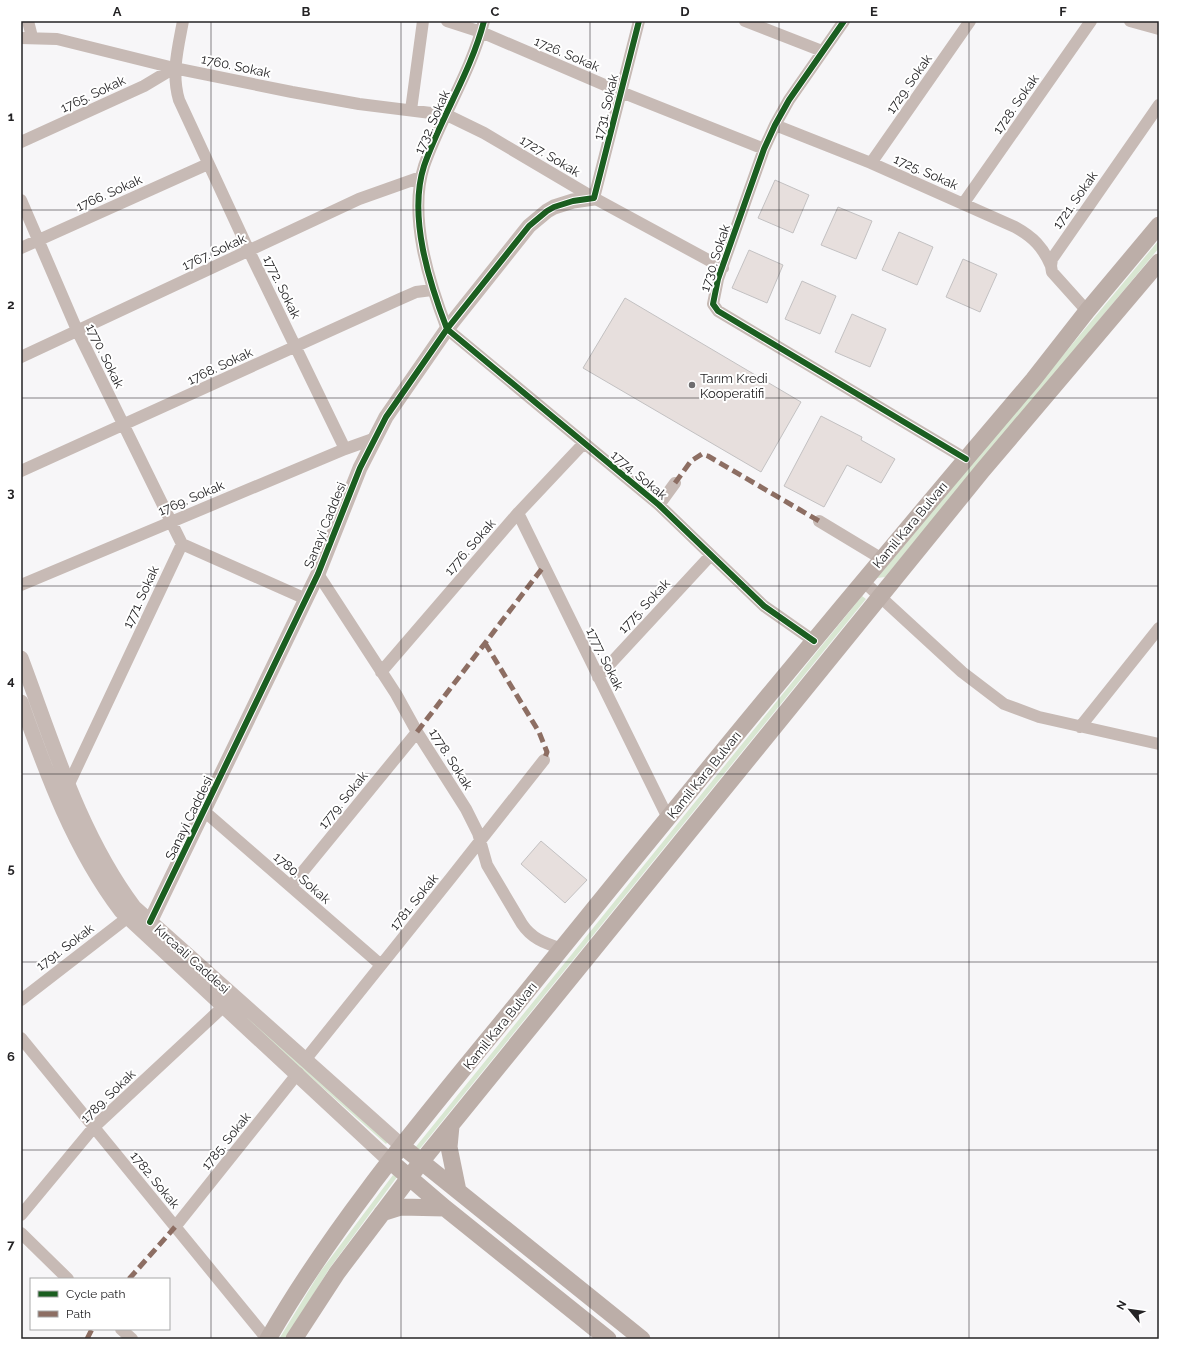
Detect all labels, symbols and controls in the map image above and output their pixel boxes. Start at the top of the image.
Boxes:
text: A [113,4,122,19]
text: B [302,4,311,19]
text: C [491,4,500,19]
text: D [680,4,690,19]
text: E [870,4,878,19]
text: F [1059,4,1067,19]
street label: 1726. Sokak [532,34,602,74]
street label: 1760. Sokak [200,51,272,81]
street label: 1729. Sokak [883,51,935,117]
street label: 1728. Sokak [990,71,1042,137]
street label: 1765. Sokak [58,72,128,116]
street label: 1731. Sokak [591,72,621,141]
street label: 1732. Sokak [411,88,453,156]
text: 1 [8,109,15,124]
street label: 1727. Sokak [517,132,583,180]
street label: 1725. Sokak [892,151,960,193]
street label: 1721. Sokak [1050,168,1100,232]
street label: 1766. Sokak [74,172,144,214]
street label: 1730. Sokak [697,222,733,293]
street label: 1767. Sokak [180,231,248,273]
street label: 1772. Sokak [260,253,304,321]
text: 2 [7,297,15,312]
street label: 1770. Sokak [83,321,127,391]
street label: 1768. Sokak [185,344,255,388]
place label: Tarım Kredi Kooperatifi [700,371,768,401]
marker: Tarım Kredi Kooperatifi [687,380,697,390]
street label: 1774. Sokak [608,447,670,503]
street label: 1769. Sokak [156,477,226,519]
street label: Kamil Kara Bulvarı [870,479,950,571]
street label: Sanayi Caddesi [301,480,349,570]
text: 3 [7,485,15,500]
street label: 1776. Sokak [442,516,499,578]
street label: 1771. Sokak [120,563,162,631]
street label: 1775. Sokak [615,576,673,636]
street label: 1777. Sokak [583,625,627,693]
text: 4 [7,673,15,688]
street label: 1778. Sokak [426,726,476,792]
street label: Kamil Kara Bulvarı [664,728,744,822]
street label: 1779. Sokak [315,768,371,832]
street label: Sanayi Caddesi [162,774,216,862]
street label: 1780. Sokak [271,849,334,907]
text: 5 [7,861,15,876]
street label: 1781. Sokak [387,871,441,933]
street label: 1791. Sokak [33,921,97,973]
street label: Kırcaali Caddesi [152,921,232,997]
street label: Kamil Kara Bulvarı [460,979,540,1073]
text: 6 [7,1049,15,1064]
street label: 1789. Sokak [78,1066,138,1126]
street label: 1785. Sokak [198,1109,254,1173]
street label: 1782. Sokak [127,1148,183,1212]
text: 7 [7,1237,15,1252]
legend [30,1278,170,1330]
text: Cycle path [66,1287,125,1301]
north arrow [1110,1290,1150,1330]
text: N [1114,1299,1129,1312]
text: Path [66,1307,91,1321]

